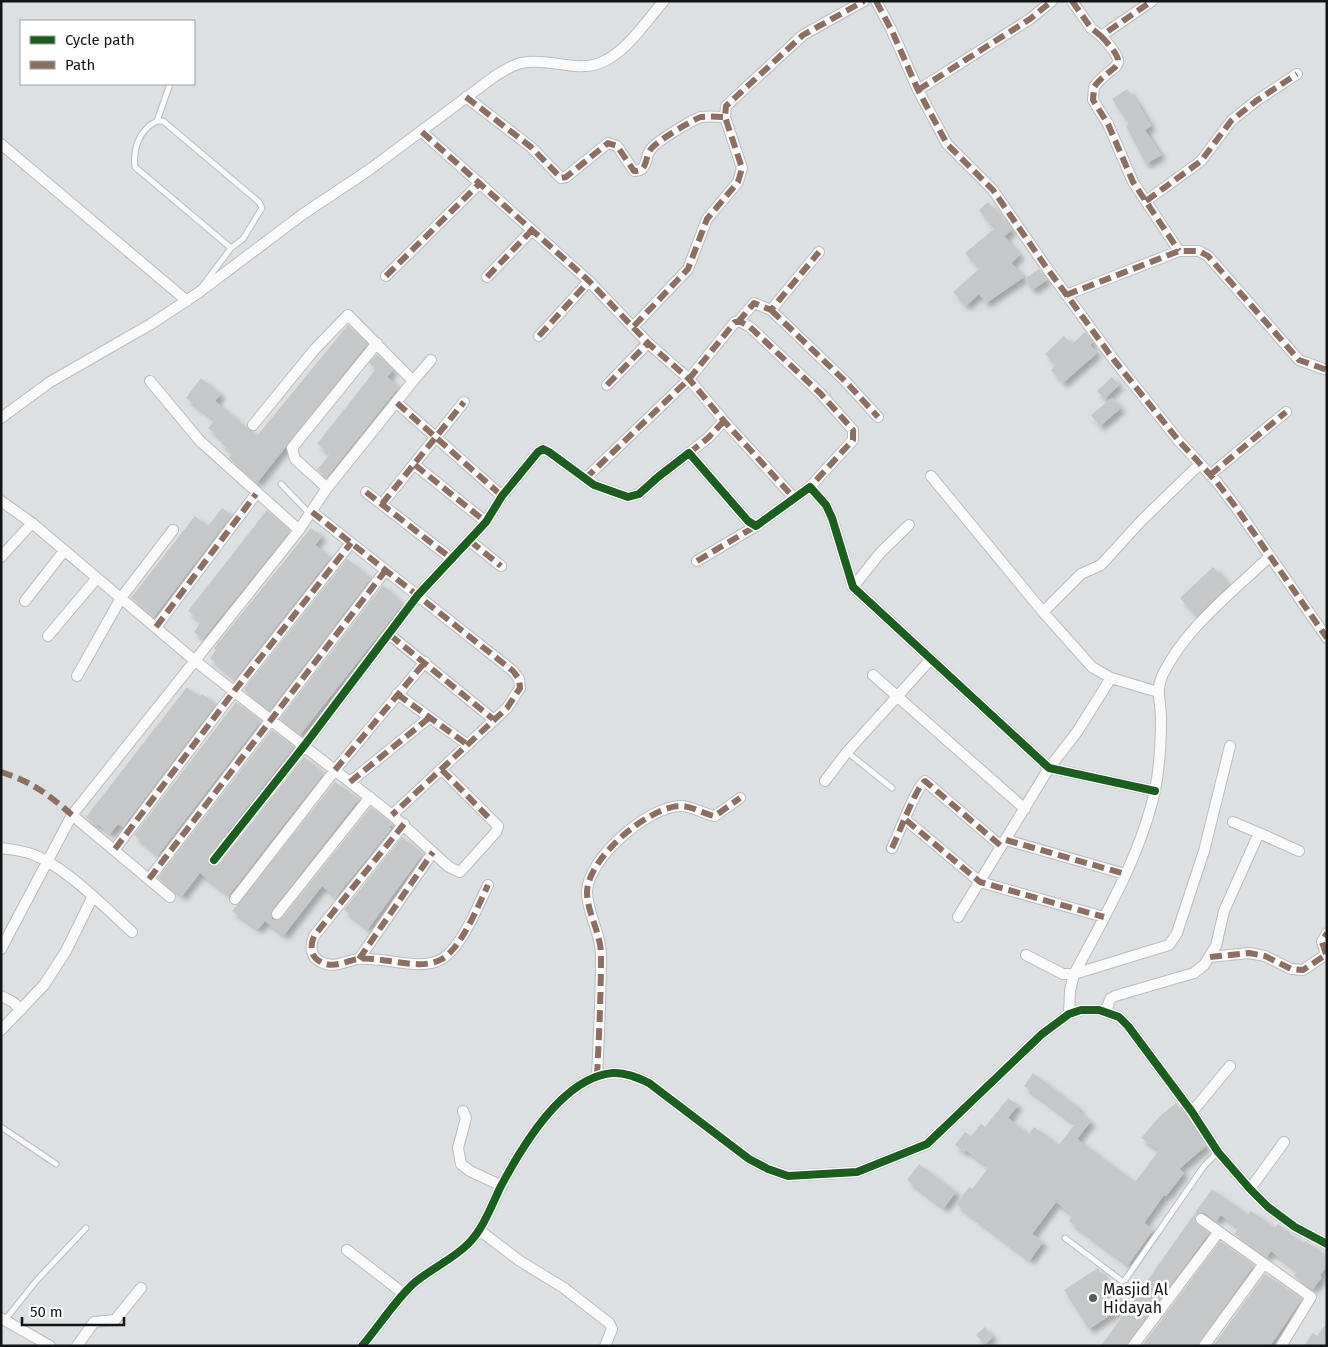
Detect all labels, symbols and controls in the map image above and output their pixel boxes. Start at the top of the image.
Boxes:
legend [20,20,195,85]
text: Cycle path [65,31,135,49]
text: Path [65,56,95,74]
place label: Masjid Al Hidayah [1103,1280,1168,1317]
marker: Masjid Al Hidayah [1087,1292,1099,1304]
scale bar [22,1294,125,1326]
text: 50 m [30,1303,63,1321]

